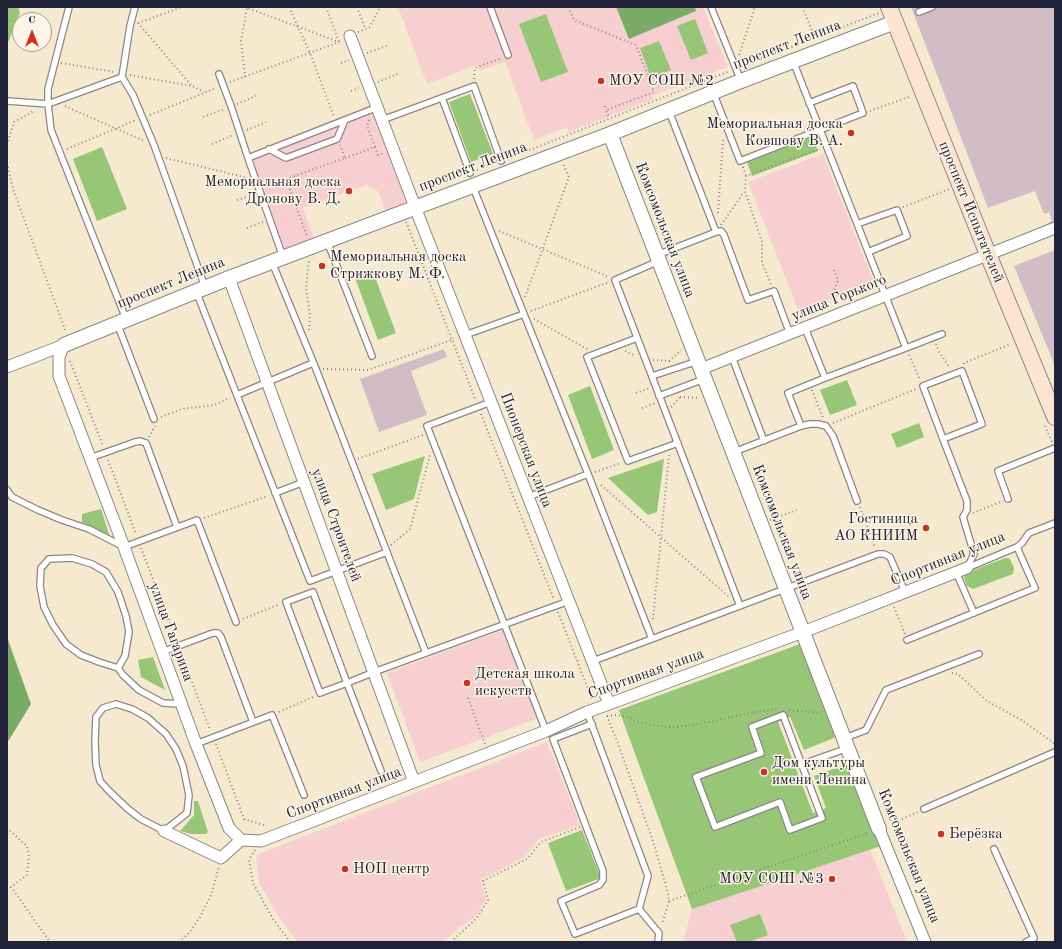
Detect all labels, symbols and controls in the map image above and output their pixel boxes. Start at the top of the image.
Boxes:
north arrow [12,12,52,52]
text: С [28,15,36,26]
street label: проспект Ленина [730,16,844,74]
place label: МОУ СОШ №2 [609,72,714,90]
marker: МОУ СОШ №2 [596,76,606,86]
place label: Мемориальная доска Ковшову В. А. [707,115,843,150]
marker: Мемориальная доска Ковшову В. А. [846,128,856,138]
street label: проспект Ленина [416,138,530,196]
street label: проспект Испытателей [934,139,1008,285]
street label: Комсомольская улица [631,160,699,300]
place label: Мемориальная доска Дронову В. Д. [205,173,341,208]
marker: Мемориальная доска Дронову В. Д. [344,186,354,196]
place label: Мемориальная доска Стрижкову М. Ф. [330,248,466,283]
street label: проспект Ленина [115,253,227,313]
marker: Мемориальная доска Стрижкову М. Ф. [317,261,327,271]
street label: улица Горького [789,271,889,325]
street label: Пионерская улица [496,390,556,510]
street label: Комсомольская улица [748,462,816,602]
street label: улица Строителей [307,466,365,584]
place label: Гостиница АО КНИИМ [834,510,918,545]
marker: Гостиница АО КНИИМ [921,523,931,533]
street label: Спортивная улица [888,528,1008,590]
street label: улица Гагарина [145,580,197,684]
street label: Спортивная улица [586,645,706,703]
place label: Детская школа искусств [475,665,575,700]
marker: Детская школа искусств [462,678,472,688]
place label: Дом культуры имени Ленина [772,754,867,789]
street label: Спортивная улица [284,763,404,823]
marker: Дом культуры имени Ленина [759,767,769,777]
street label: Комсомольская улица [874,786,944,926]
place label: Берёзка [949,825,1003,843]
marker: Берёзка [936,829,946,839]
place label: НОП центр [353,860,430,878]
marker: НОП центр [340,864,350,874]
place label: МОУ СОШ №3 [719,870,824,888]
marker: МОУ СОШ №3 [827,874,837,884]

